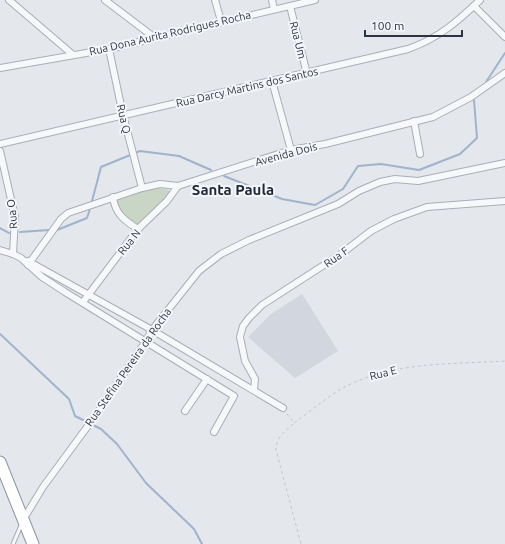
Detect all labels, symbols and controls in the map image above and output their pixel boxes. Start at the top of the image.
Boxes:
street label: Rua Dona Aurita Rodrigues Rocha [88,9,252,57]
scale bar [365,12,462,38]
text: 100 m [371,19,404,32]
street label: Rua Um [288,20,308,60]
street label: Rua Darcy Martins dos Santos [175,65,319,109]
street label: Rua Q [115,103,133,135]
street label: Avenida Dois [254,140,319,168]
district label: Santa Paula [192,181,274,198]
street label: Rua O [4,199,20,229]
street label: Rua N [115,227,143,257]
street label: Rua F [321,244,351,270]
street label: Rua Stefina Pereira da Rocha [83,306,173,428]
street label: Rua E [368,364,398,382]

